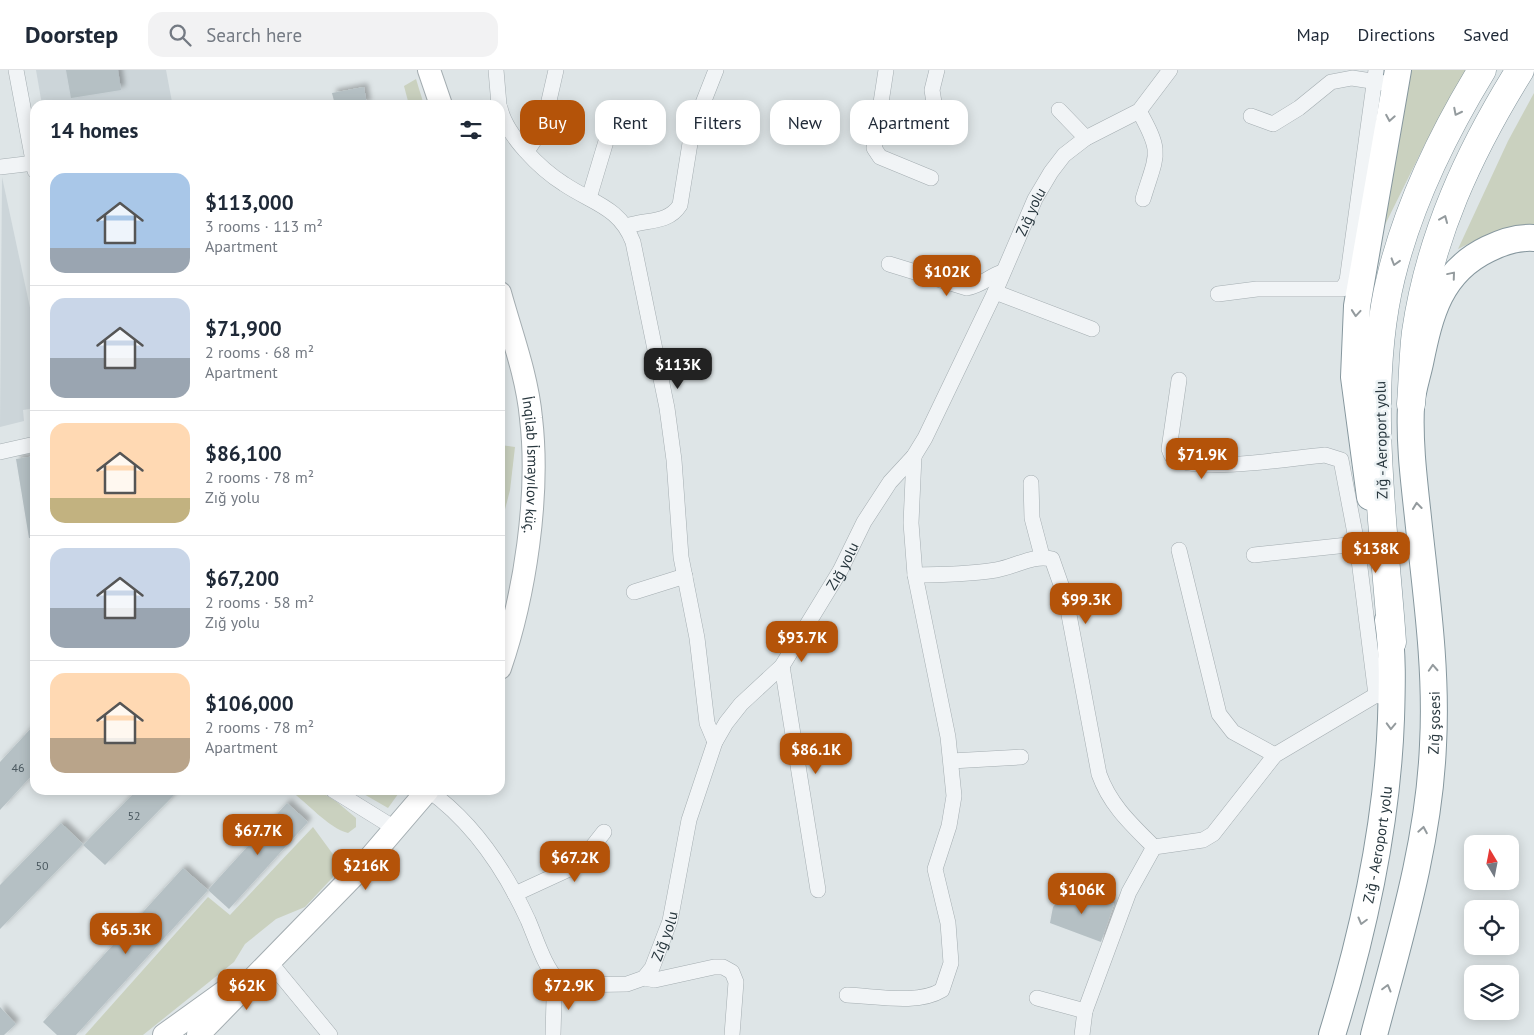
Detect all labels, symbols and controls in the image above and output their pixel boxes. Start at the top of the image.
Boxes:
search box [148,12,498,57]
text: Doorstep [25,19,118,50]
icon: search [166,21,194,49]
text: Search here [206,23,302,47]
text: Map [1297,23,1329,46]
text: Directions [1357,23,1435,46]
text: Saved [1463,23,1509,46]
chip: Buy [520,100,585,145]
chip: Rent [595,100,666,145]
chip: Filters [676,100,760,145]
chip: New [770,100,840,145]
chip: Apartment [850,100,968,145]
one-way arrow [1453,107,1463,116]
one-way arrow [1385,114,1395,122]
icon: filters [457,116,485,144]
text: 14 homes [50,117,138,144]
street label: Zığ yolu [1011,184,1049,239]
text: $113,000 [205,189,294,216]
icon: home [90,193,150,253]
one-way arrow [1438,215,1449,224]
text: 3 rooms · 113 m² [205,216,323,236]
text: Apartment [205,236,278,256]
pin: $102K [912,254,982,297]
one-way arrow [1391,257,1401,265]
text: $102K [924,261,970,281]
one-way arrow [1446,272,1455,281]
one-way arrow [1351,309,1362,317]
text: $71,900 [205,315,282,342]
icon: home [90,318,150,378]
text: 2 rooms · 68 m² [205,342,314,362]
pin: $113K [643,348,713,390]
text: $113K [655,354,701,374]
text: Apartment [205,362,278,382]
street label: Zığ - Aeroport yolu [1370,381,1392,499]
street label: İnqilab İsmayılov küç. [519,394,543,535]
pin: $71.9K [1161,438,1243,480]
text: $86,100 [205,440,282,467]
icon: home [90,443,150,503]
text: $71.9K [1177,444,1227,464]
text: 2 rooms · 78 m² [205,467,314,487]
text: Zığ yolu [205,487,260,507]
one-way arrow [1412,502,1423,510]
pin: $138K [1341,532,1411,574]
text: $138K [1353,538,1399,558]
street label: Zığ yolu [821,539,862,593]
text: $67,200 [205,565,279,592]
icon: home [90,568,150,628]
pin: $99.3K [1045,582,1127,625]
text: $99.3K [1061,589,1111,609]
text: 2 rooms · 58 m² [205,592,314,612]
text: Zığ yolu [205,612,260,632]
pin: $93.7K [761,620,843,663]
text: $93.7K [777,627,827,647]
one-way arrow [1427,664,1438,672]
text: $106,000 [205,690,294,717]
street label: Zığ şosesi [1423,691,1443,755]
icon: home [90,693,150,753]
text: 2 rooms · 78 m² [205,717,314,737]
one-way arrow [1385,722,1396,730]
pin: $86.1K [775,732,857,775]
text: Apartment [205,737,278,757]
text: $86.1K [791,739,841,759]
house number: 46 [11,760,25,775]
street label: Zığ - Aeroport yolu [1358,785,1396,905]
house number: 52 [127,808,141,823]
pin: $67.7K [217,814,299,856]
text: $67.7K [234,820,282,840]
one-way arrow [1418,825,1428,834]
north arrow [1464,835,1519,890]
map controls [1464,835,1519,1020]
pin: $67.2K [534,840,616,883]
text: $67.2K [551,847,599,867]
pin: $216K [331,848,401,891]
text: $216K [343,855,389,875]
house number: 50 [35,858,49,873]
pin: $106K [1047,872,1117,915]
text: $106K [1059,879,1105,899]
button: locate [1464,900,1519,955]
street label: Zığ yolu [646,910,681,963]
pin: $65.3K [85,912,167,955]
one-way arrow [1358,916,1368,924]
text: $65.3K [101,919,151,939]
button: layers [1464,965,1519,1020]
pin: $62K [217,968,277,1011]
pin: $72.9K [528,968,610,1011]
text: $62K [228,975,266,995]
text: $72.9K [544,975,594,995]
one-way arrow [1381,984,1391,992]

